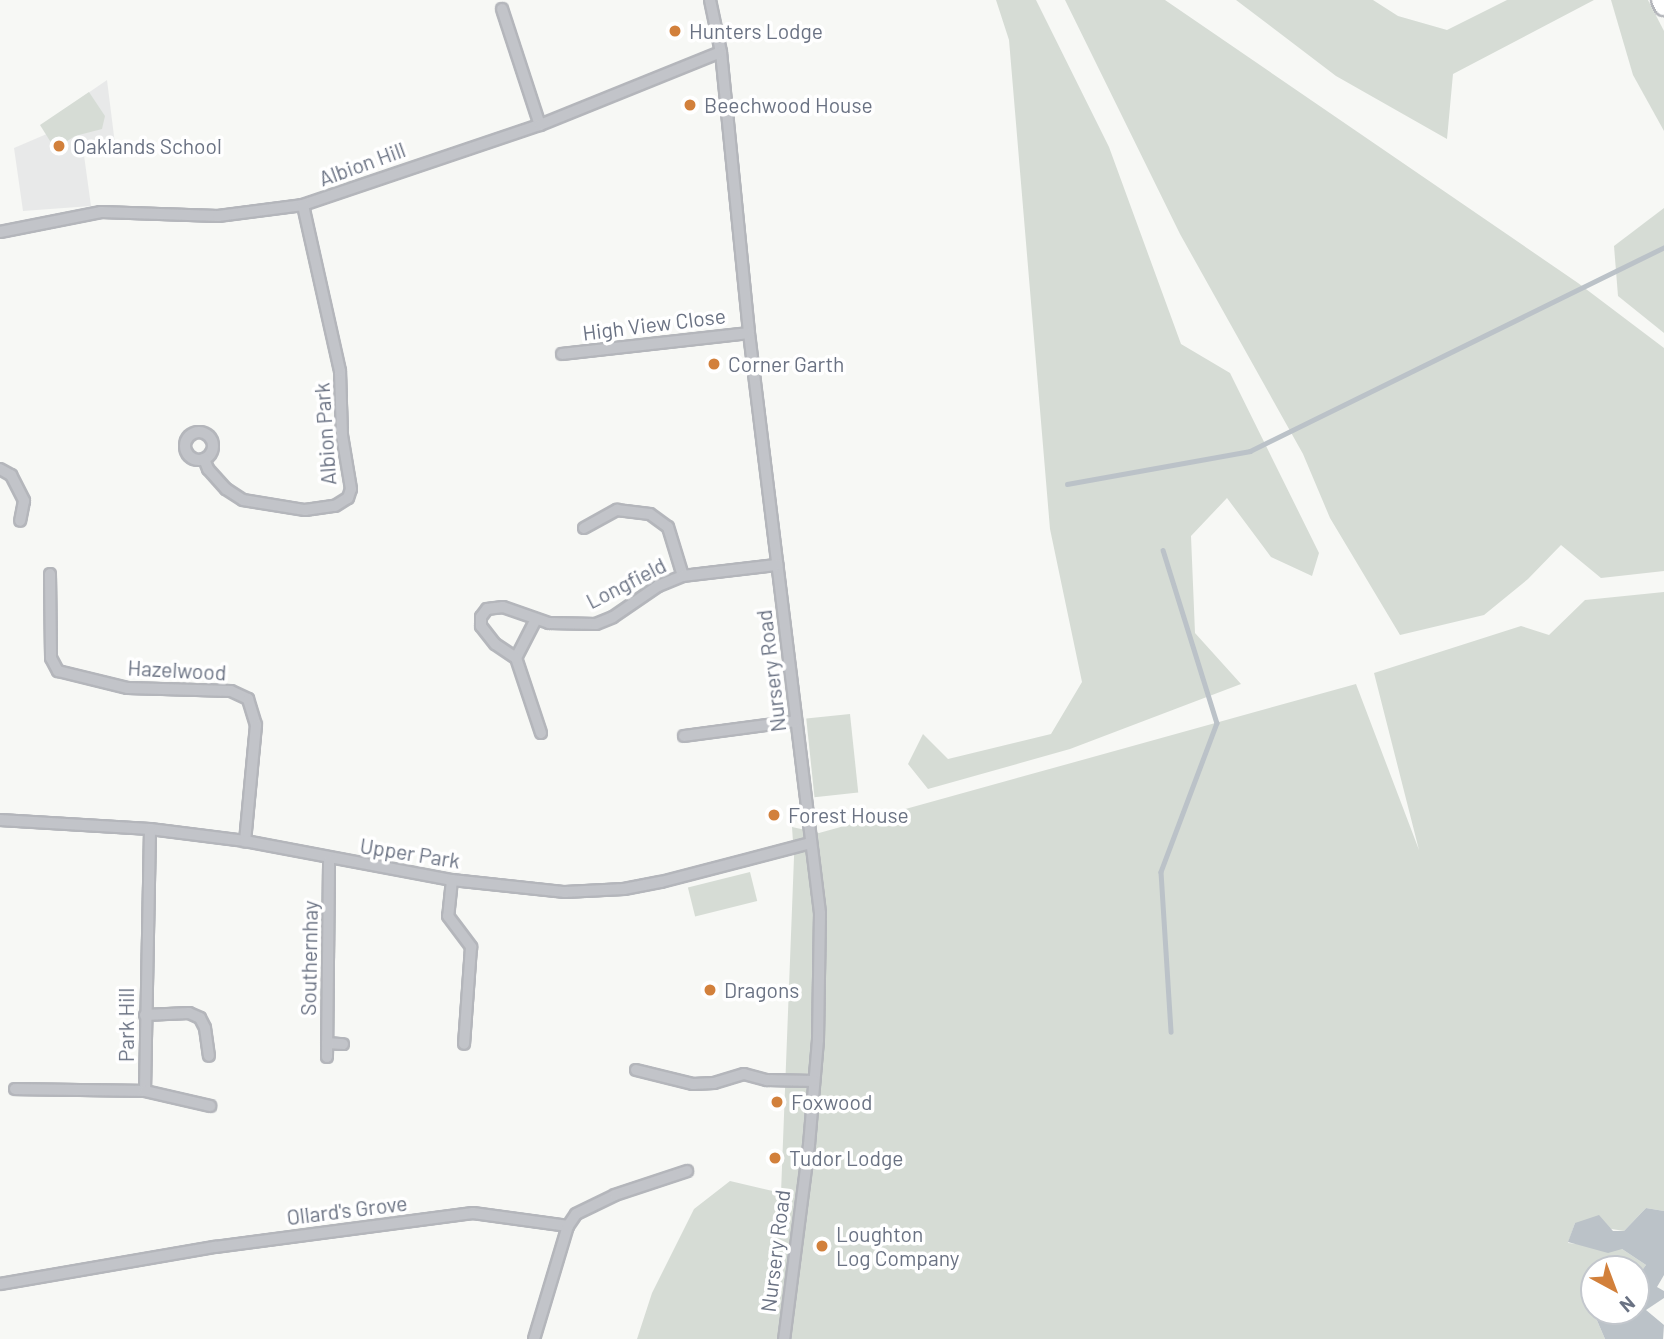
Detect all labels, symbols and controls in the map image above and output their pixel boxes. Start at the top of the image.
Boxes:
place label: Hunters Lodge [689,18,823,44]
marker: Hunters Lodge [667,23,683,39]
place label: Beechwood House [704,92,873,118]
marker: Beechwood House [682,97,698,113]
place label: Oaklands School [73,133,222,159]
street label: Albion Hill [315,137,409,191]
marker: Oaklands School [51,138,67,154]
street label: High View Close [581,303,727,345]
place label: Corner Garth [728,351,844,377]
marker: Corner Garth [706,356,722,372]
street label: Albion Park [309,382,341,486]
street label: Longfield [582,552,670,614]
street label: Nursery Road [751,608,791,734]
street label: Hazelwood [127,655,227,685]
place label: Forest House [788,802,909,828]
marker: Forest House [766,807,782,823]
street label: Upper Park [358,833,462,873]
street label: Southernhay [295,900,323,1016]
place label: Dragons [724,977,799,1003]
marker: Dragons [702,982,718,998]
street label: Park Hill [113,988,139,1062]
place label: Foxwood [791,1089,872,1115]
marker: Foxwood [769,1094,785,1110]
place label: Tudor Lodge [789,1145,903,1171]
marker: Tudor Lodge [767,1150,783,1166]
street label: Nursery Road [755,1188,795,1314]
street label: Ollard's Grove [285,1190,409,1230]
place label: Loughton Log Company [836,1221,959,1271]
marker: Loughton Log Company [814,1238,830,1254]
north arrow [1580,1255,1650,1325]
text: N [1615,1292,1640,1318]

